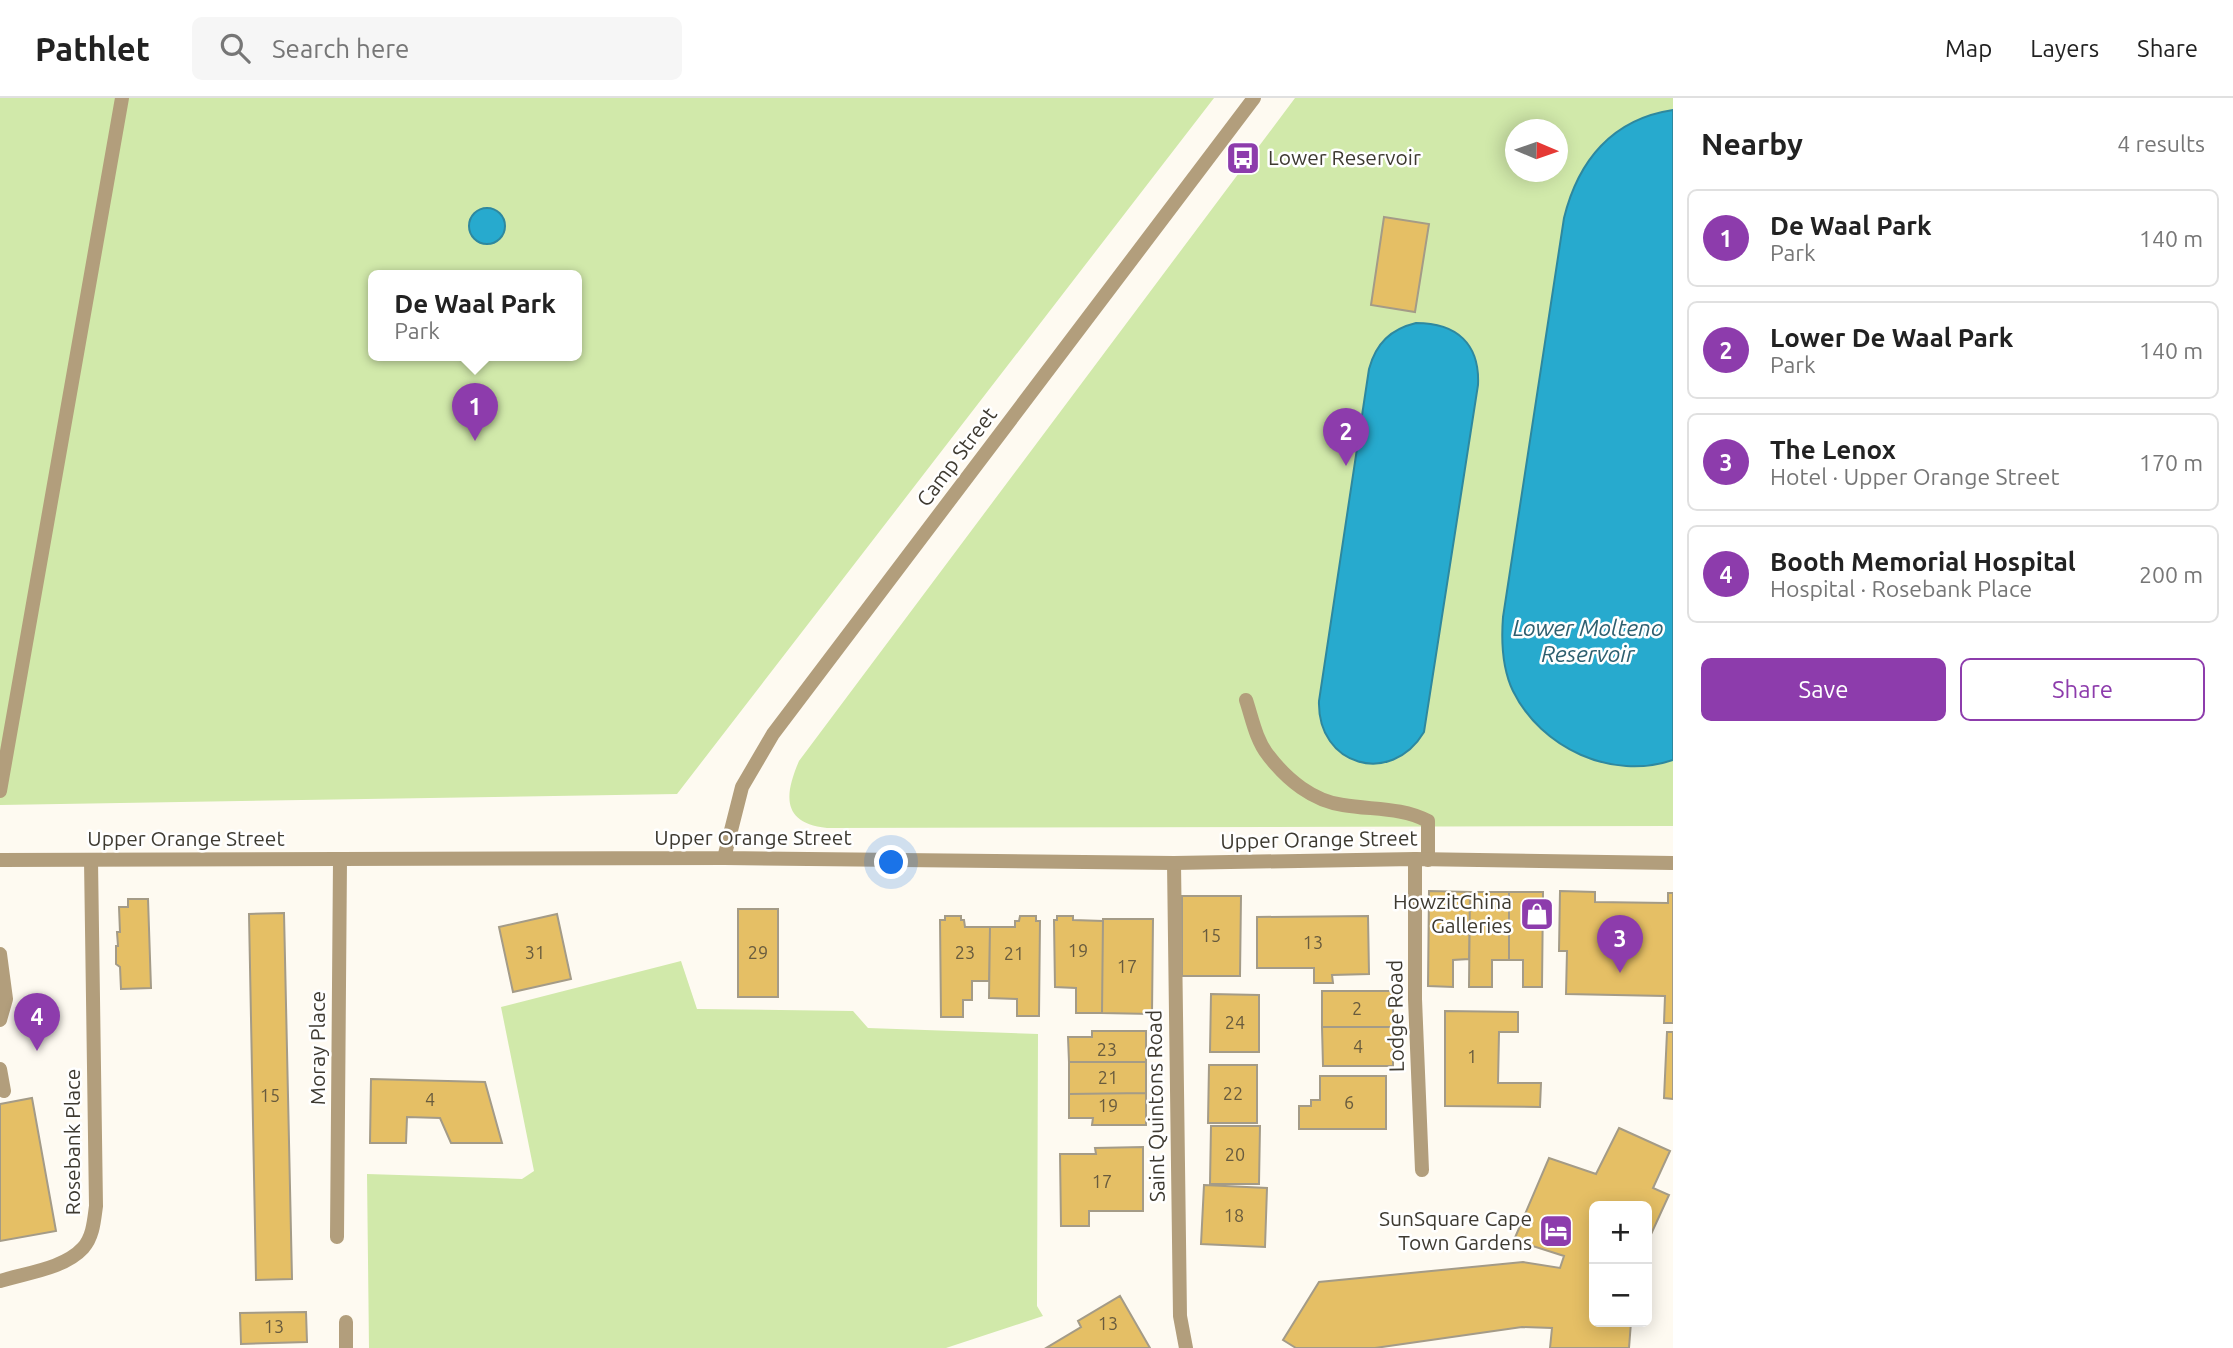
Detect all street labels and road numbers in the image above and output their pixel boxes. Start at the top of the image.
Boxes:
street label: Camp Street [911,402,1001,511]
street label: Upper Orange Street [654,825,852,849]
street label: Upper Orange Street [1220,825,1418,853]
street label: Upper Orange Street [87,826,285,850]
street label: Lodge Road [1382,960,1408,1072]
street label: Moray Place [305,991,329,1105]
street label: Saint Quintons Road [1141,1010,1169,1202]
street label: Rosebank Place [60,1069,84,1215]

